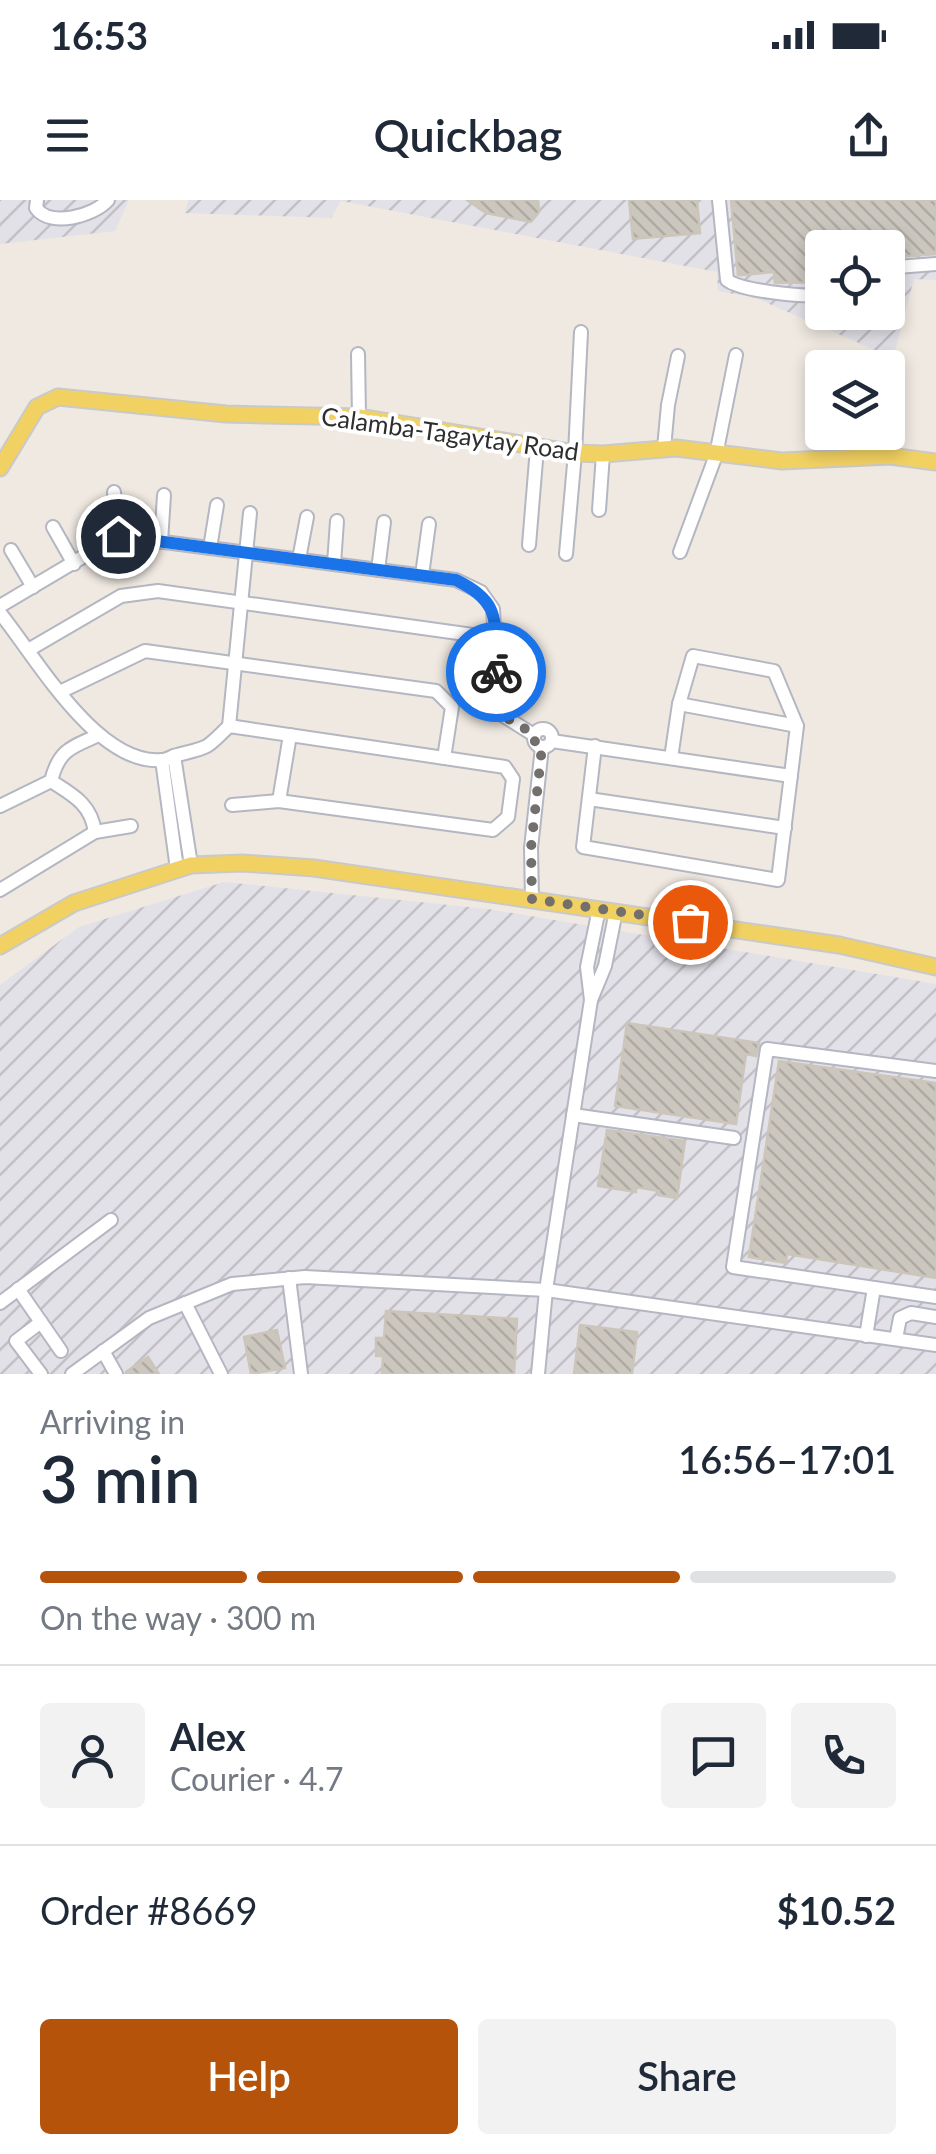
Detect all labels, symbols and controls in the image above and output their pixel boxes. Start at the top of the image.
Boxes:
text: 16:53 [50,12,148,58]
icon: menu [40,108,95,163]
text: Quickbag [374,108,562,162]
icon: share [841,108,896,163]
map controls [805,230,905,450]
button: locate [805,230,905,330]
button: layers [805,350,905,450]
street label: Calamba-Tagaytay Road [319,400,581,466]
pin [76,494,161,579]
icon: home [91,509,146,564]
courier [446,622,546,722]
icon: bike [469,645,524,700]
pin [648,880,733,965]
icon: bag [663,895,718,950]
text: Arriving in [40,1402,185,1441]
text: 16:56–17:01 [678,1436,896,1482]
text: 3 min [40,1439,200,1517]
text: On the way · 300 m [40,1598,316,1637]
button: person [40,1703,145,1808]
button: chat [661,1703,766,1808]
button: phone [791,1703,896,1808]
text: Alex [170,1713,246,1759]
text: Courier · 4.7 [170,1759,344,1798]
text: Order #8669 [40,1887,257,1933]
text: $10.52 [777,1887,896,1933]
button: Help [40,2019,458,2134]
button: Share [478,2019,896,2134]

